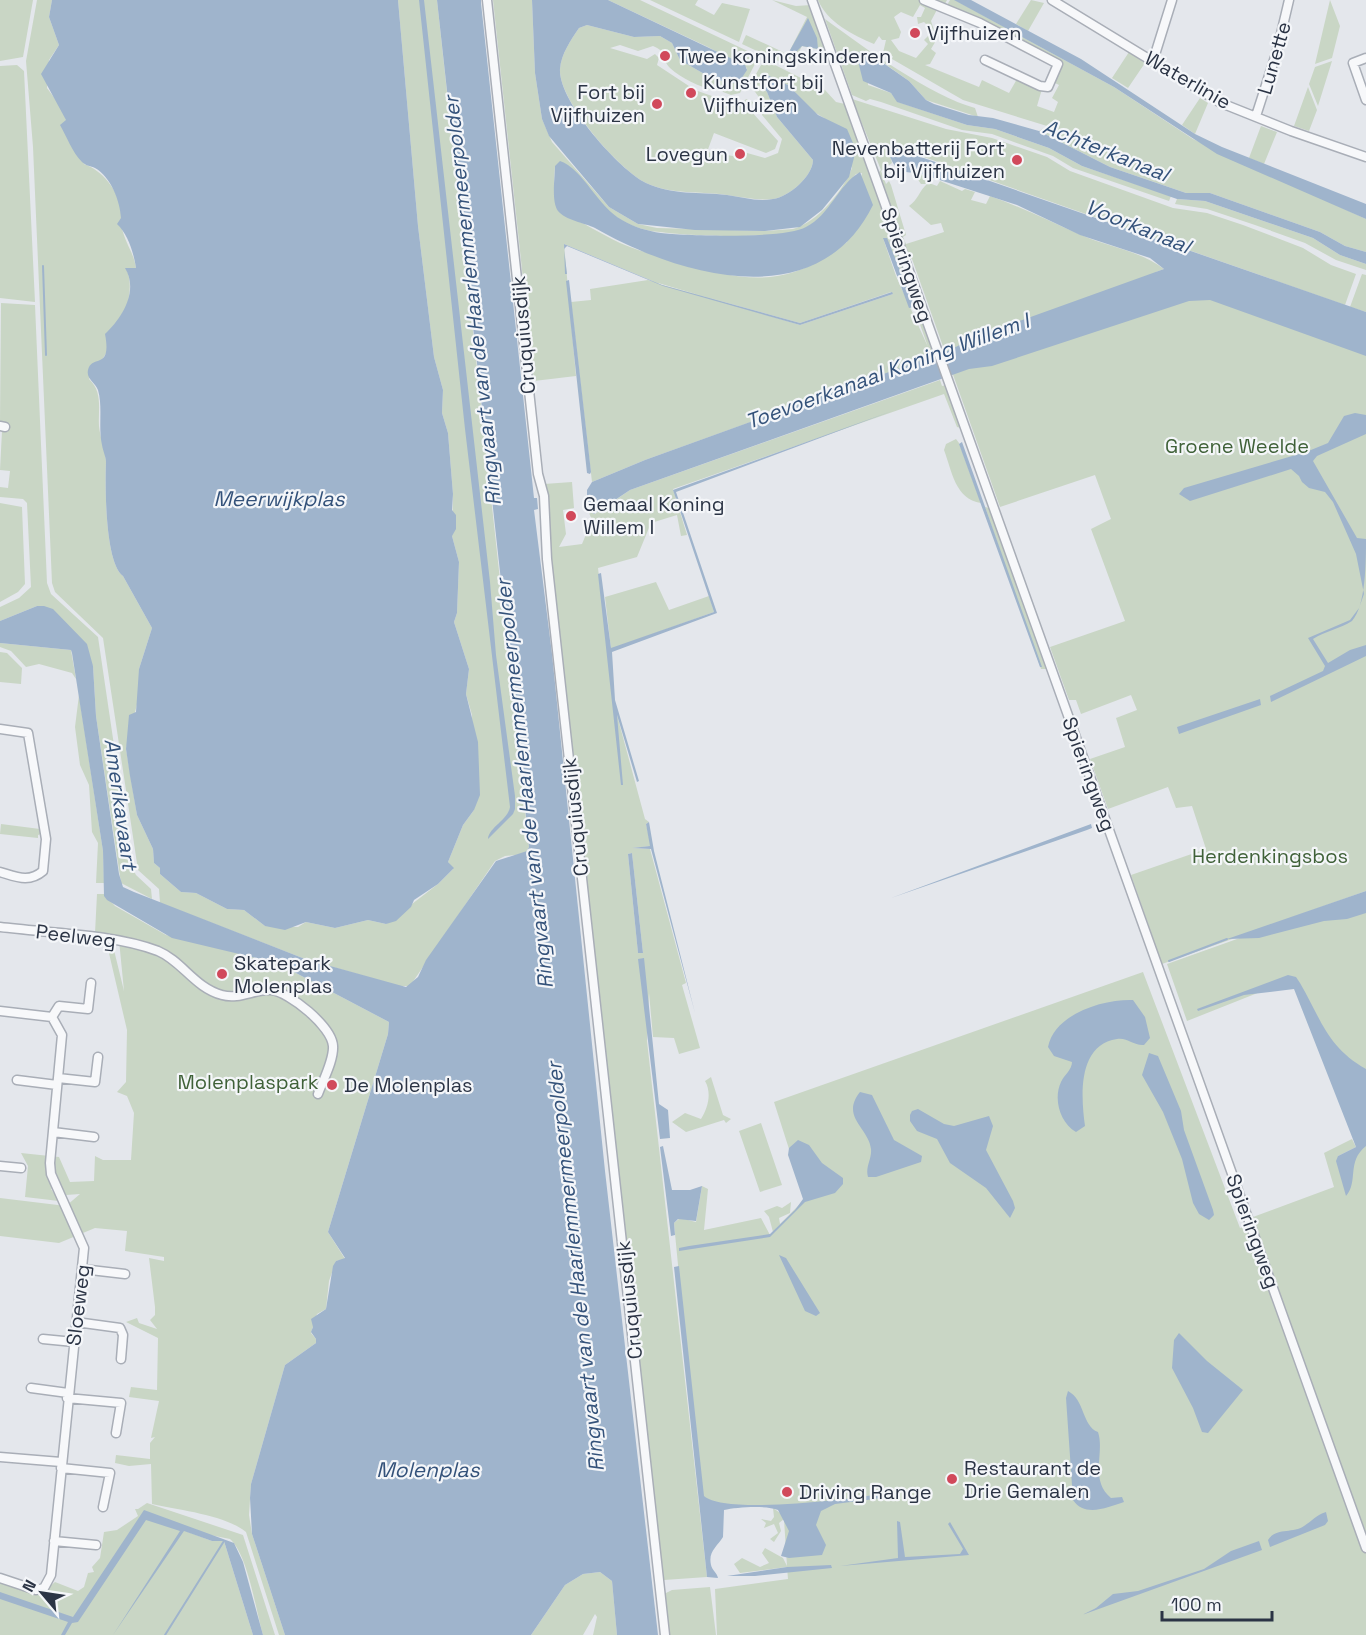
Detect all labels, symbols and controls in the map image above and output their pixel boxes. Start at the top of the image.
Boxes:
street label: Lunette [1251,19,1297,97]
place label: Vijfhuizen [927,20,1021,46]
marker: Vijfhuizen [908,26,922,40]
place label: Twee koningskinderen [677,43,891,69]
street label: Waterlinie [1140,45,1236,115]
marker: Twee koningskinderen [658,49,672,63]
place label: Kunstfort bij Vijfhuizen [703,69,824,118]
place label: Fort bij Vijfhuizen [551,79,645,128]
marker: Kunstfort bij Vijfhuizen [684,86,698,100]
water label: Ringvaart van de Haarlemmermeerpolder [437,93,507,507]
marker: Fort bij Vijfhuizen [650,97,664,111]
water label: Achterkanaal [1039,113,1175,189]
place label: Nevenbatterij Fort bij Vijfhuizen [832,135,1005,184]
place label: Lovegun [646,141,728,167]
marker: Lovegun [733,147,747,161]
marker: Nevenbatterij Fort bij Vijfhuizen [1010,153,1024,167]
water label: Voorkanaal [1081,193,1197,260]
street label: Spieringweg [875,204,939,326]
street label: Cruquiusdijk [505,274,541,395]
water label: Toevoerkanaal Koning Willem I [741,306,1035,435]
park label: Groene Weelde [1165,433,1309,459]
water label: Meerwijkplas [213,485,345,512]
place label: Gemaal Koning Willem I [583,491,725,540]
marker: Gemaal Koning Willem I [564,509,578,523]
water label: Ringvaart van de Haarlemmermeerpolder [489,576,559,990]
street label: Spieringweg [1056,713,1122,835]
water label: Amerikavaart [98,737,144,874]
street label: Cruquiusdijk [556,756,594,877]
park label: Herdenkingsbos [1192,843,1348,869]
street label: Peelweg [34,918,118,954]
place label: Skatepark Molenplas [234,950,332,999]
marker: Skatepark Molenplas [215,967,229,981]
water label: Ringvaart van de Haarlemmermeerpolder [540,1059,610,1473]
park label: Molenplaspark [177,1069,319,1095]
place label: De Molenplas [344,1072,473,1098]
marker: De Molenplas [325,1078,339,1092]
street label: Spieringweg [1220,1170,1286,1292]
street label: Cruquiusdijk [610,1239,648,1360]
street label: Sloeweg [60,1263,96,1347]
place label: Restaurant de Drie Gemalen [964,1455,1101,1504]
water label: Molenplas [376,1456,481,1483]
marker: Restaurant de Drie Gemalen [945,1472,959,1486]
place label: Driving Range [799,1479,932,1505]
marker: Driving Range [780,1485,794,1499]
north arrow [12,1563,72,1623]
text: N [18,1576,41,1596]
scale bar [1162,1584,1272,1622]
text: 100 m [1171,1593,1222,1616]

